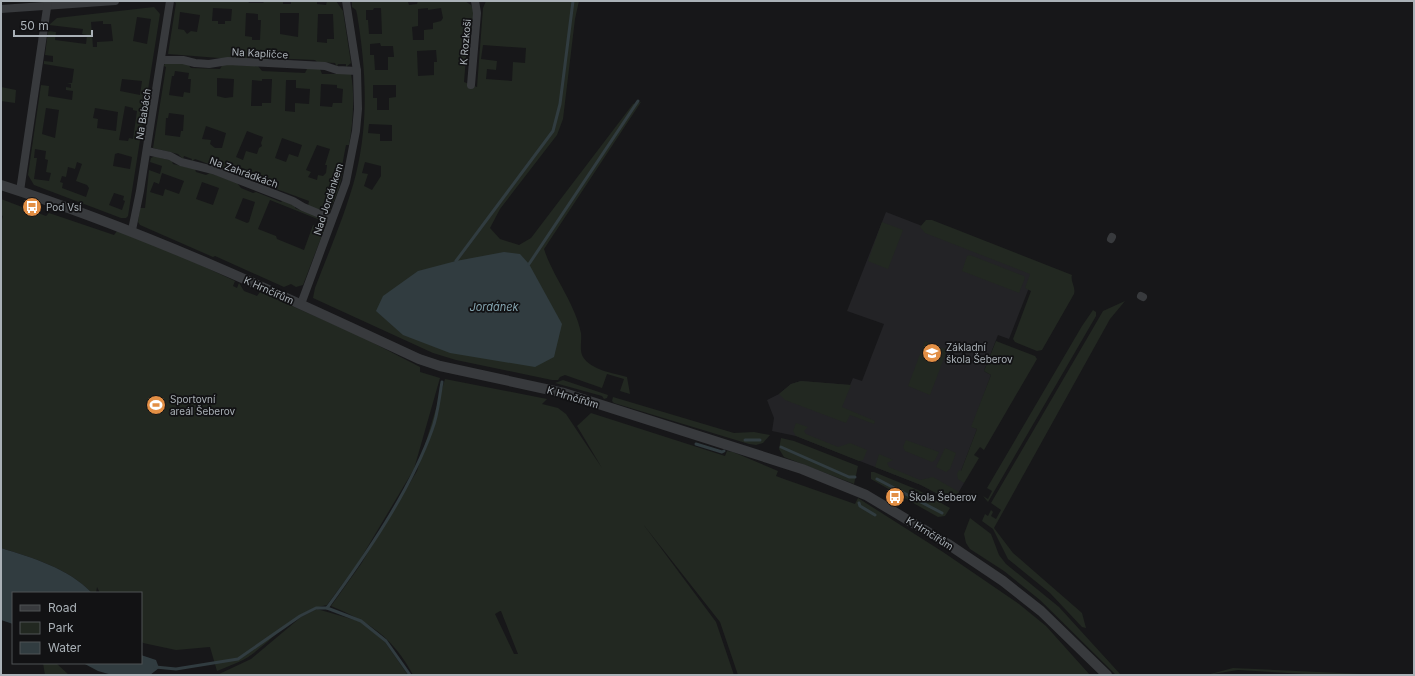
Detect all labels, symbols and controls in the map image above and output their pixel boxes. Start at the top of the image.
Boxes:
scale bar [14,12,92,38]
text: 50 m [20,18,49,33]
street label: K Rozkoši [457,18,473,66]
street label: Na Kapličce [231,46,289,60]
street label: Na Babách [133,88,153,140]
street label: Na Zahrádkách [208,154,280,190]
street label: Nad Jordánkem [311,162,345,236]
bus stop icon: Pod Vsí [21,196,43,218]
place label: Pod Vsí [46,201,82,213]
street label: K Hrnčířům [242,274,296,306]
water label: Jordánek [469,300,520,314]
place label: Základní škola Šeberov [946,341,1013,365]
school or university icon: Základní škola Šeberov [921,342,943,364]
street label: K Hrnčířům [546,383,600,411]
place label: Sportovní areál Šeberov [170,393,236,417]
sports icon: Sportovní areál Šeberov [145,394,167,416]
bus stop icon: Škola Šeberov [884,486,906,508]
place label: Škola Šeberov [909,491,977,503]
street label: K Hrnčířům [904,514,956,552]
legend [12,592,142,664]
text: Road [48,600,77,615]
text: Park [48,620,74,635]
text: Water [48,640,82,655]

